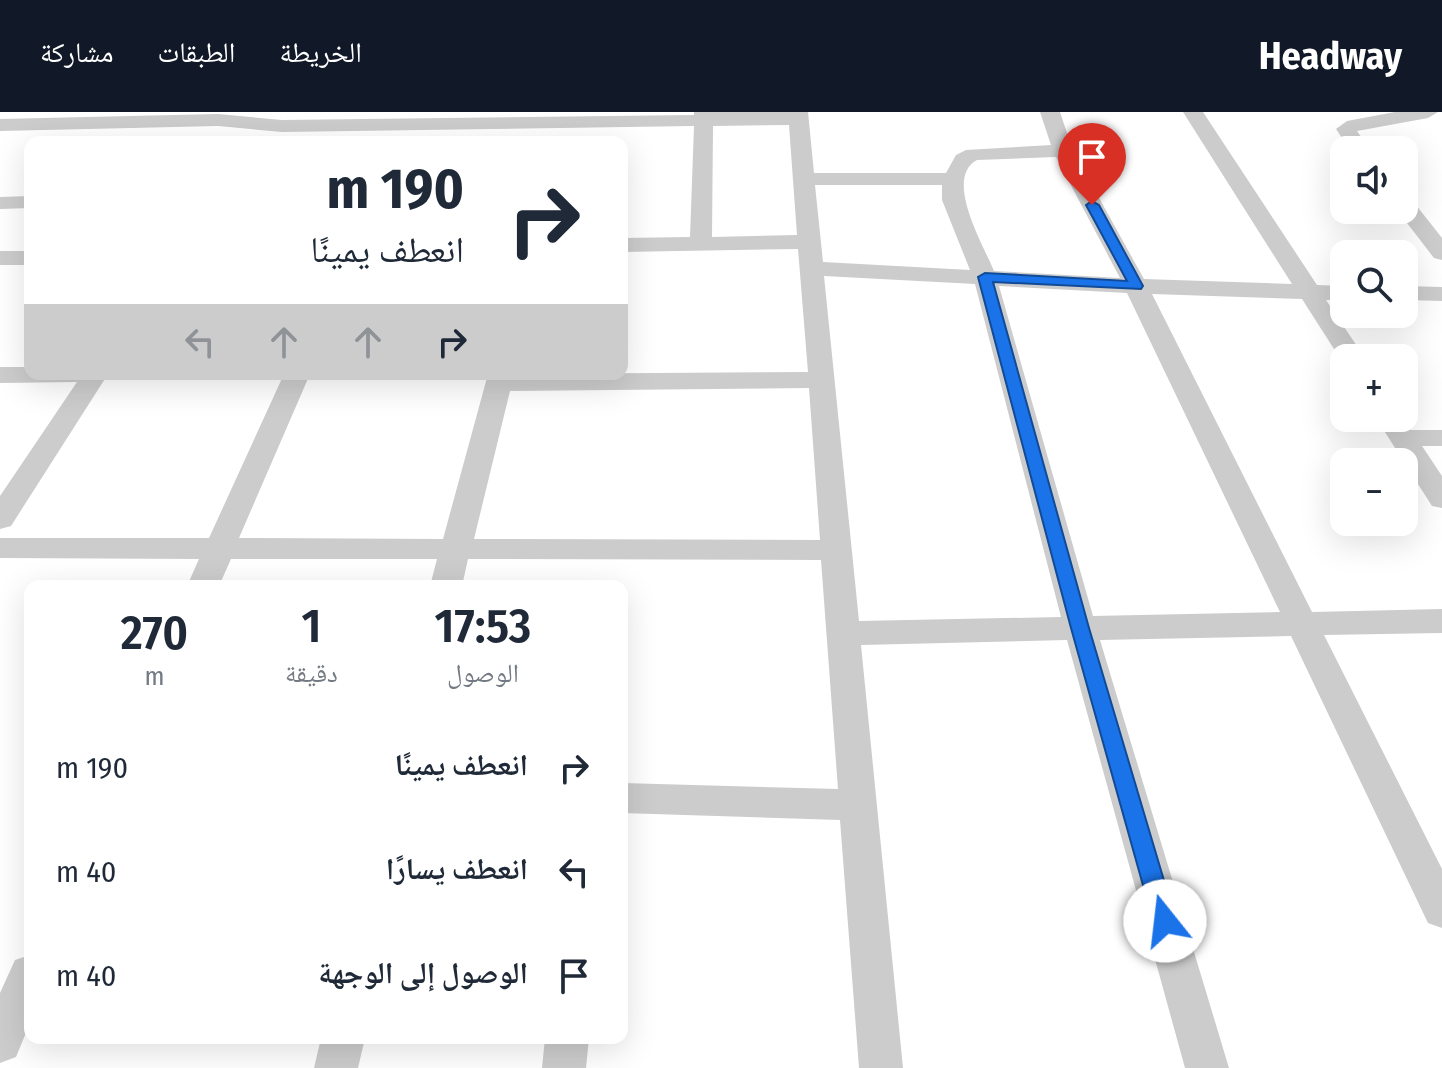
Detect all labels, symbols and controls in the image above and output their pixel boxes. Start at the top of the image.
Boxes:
text: Headway [1259,33,1402,79]
text: مشاركة [40,36,114,69]
text: الطبقات [158,36,235,69]
text: الخريطة [279,36,362,69]
pin [1058,123,1126,205]
icon: arrive [1070,135,1114,179]
map controls [1330,136,1418,536]
button: sound [1330,136,1418,224]
text: 190 m [326,156,464,223]
icon: right [492,168,596,272]
text: انعطف يمينًا [310,228,464,272]
button: search [1330,240,1418,328]
icon: left [178,320,222,364]
icon: ahead [262,320,306,364]
icon: ahead [346,320,390,364]
icon: right [430,320,474,364]
button: + [1330,344,1418,432]
button: − [1330,448,1418,536]
text: 1 [301,597,321,655]
text: 17:53 [435,597,531,655]
text: 270 [121,604,188,662]
text: دقيقة [285,658,338,689]
text: الوصول [447,658,519,689]
text: m [144,661,164,692]
icon: right [552,746,596,790]
text: انعطف يمينًا [395,747,528,783]
text: 190 m [56,750,128,786]
icon: left [552,850,596,894]
text: انعطف يسارًا [386,851,528,887]
text: 40 m [56,854,116,890]
position arrow [1123,879,1207,963]
icon: arrive [552,954,596,998]
text: الوصول إلى الوجهة [318,955,528,991]
text: 40 m [56,958,116,994]

